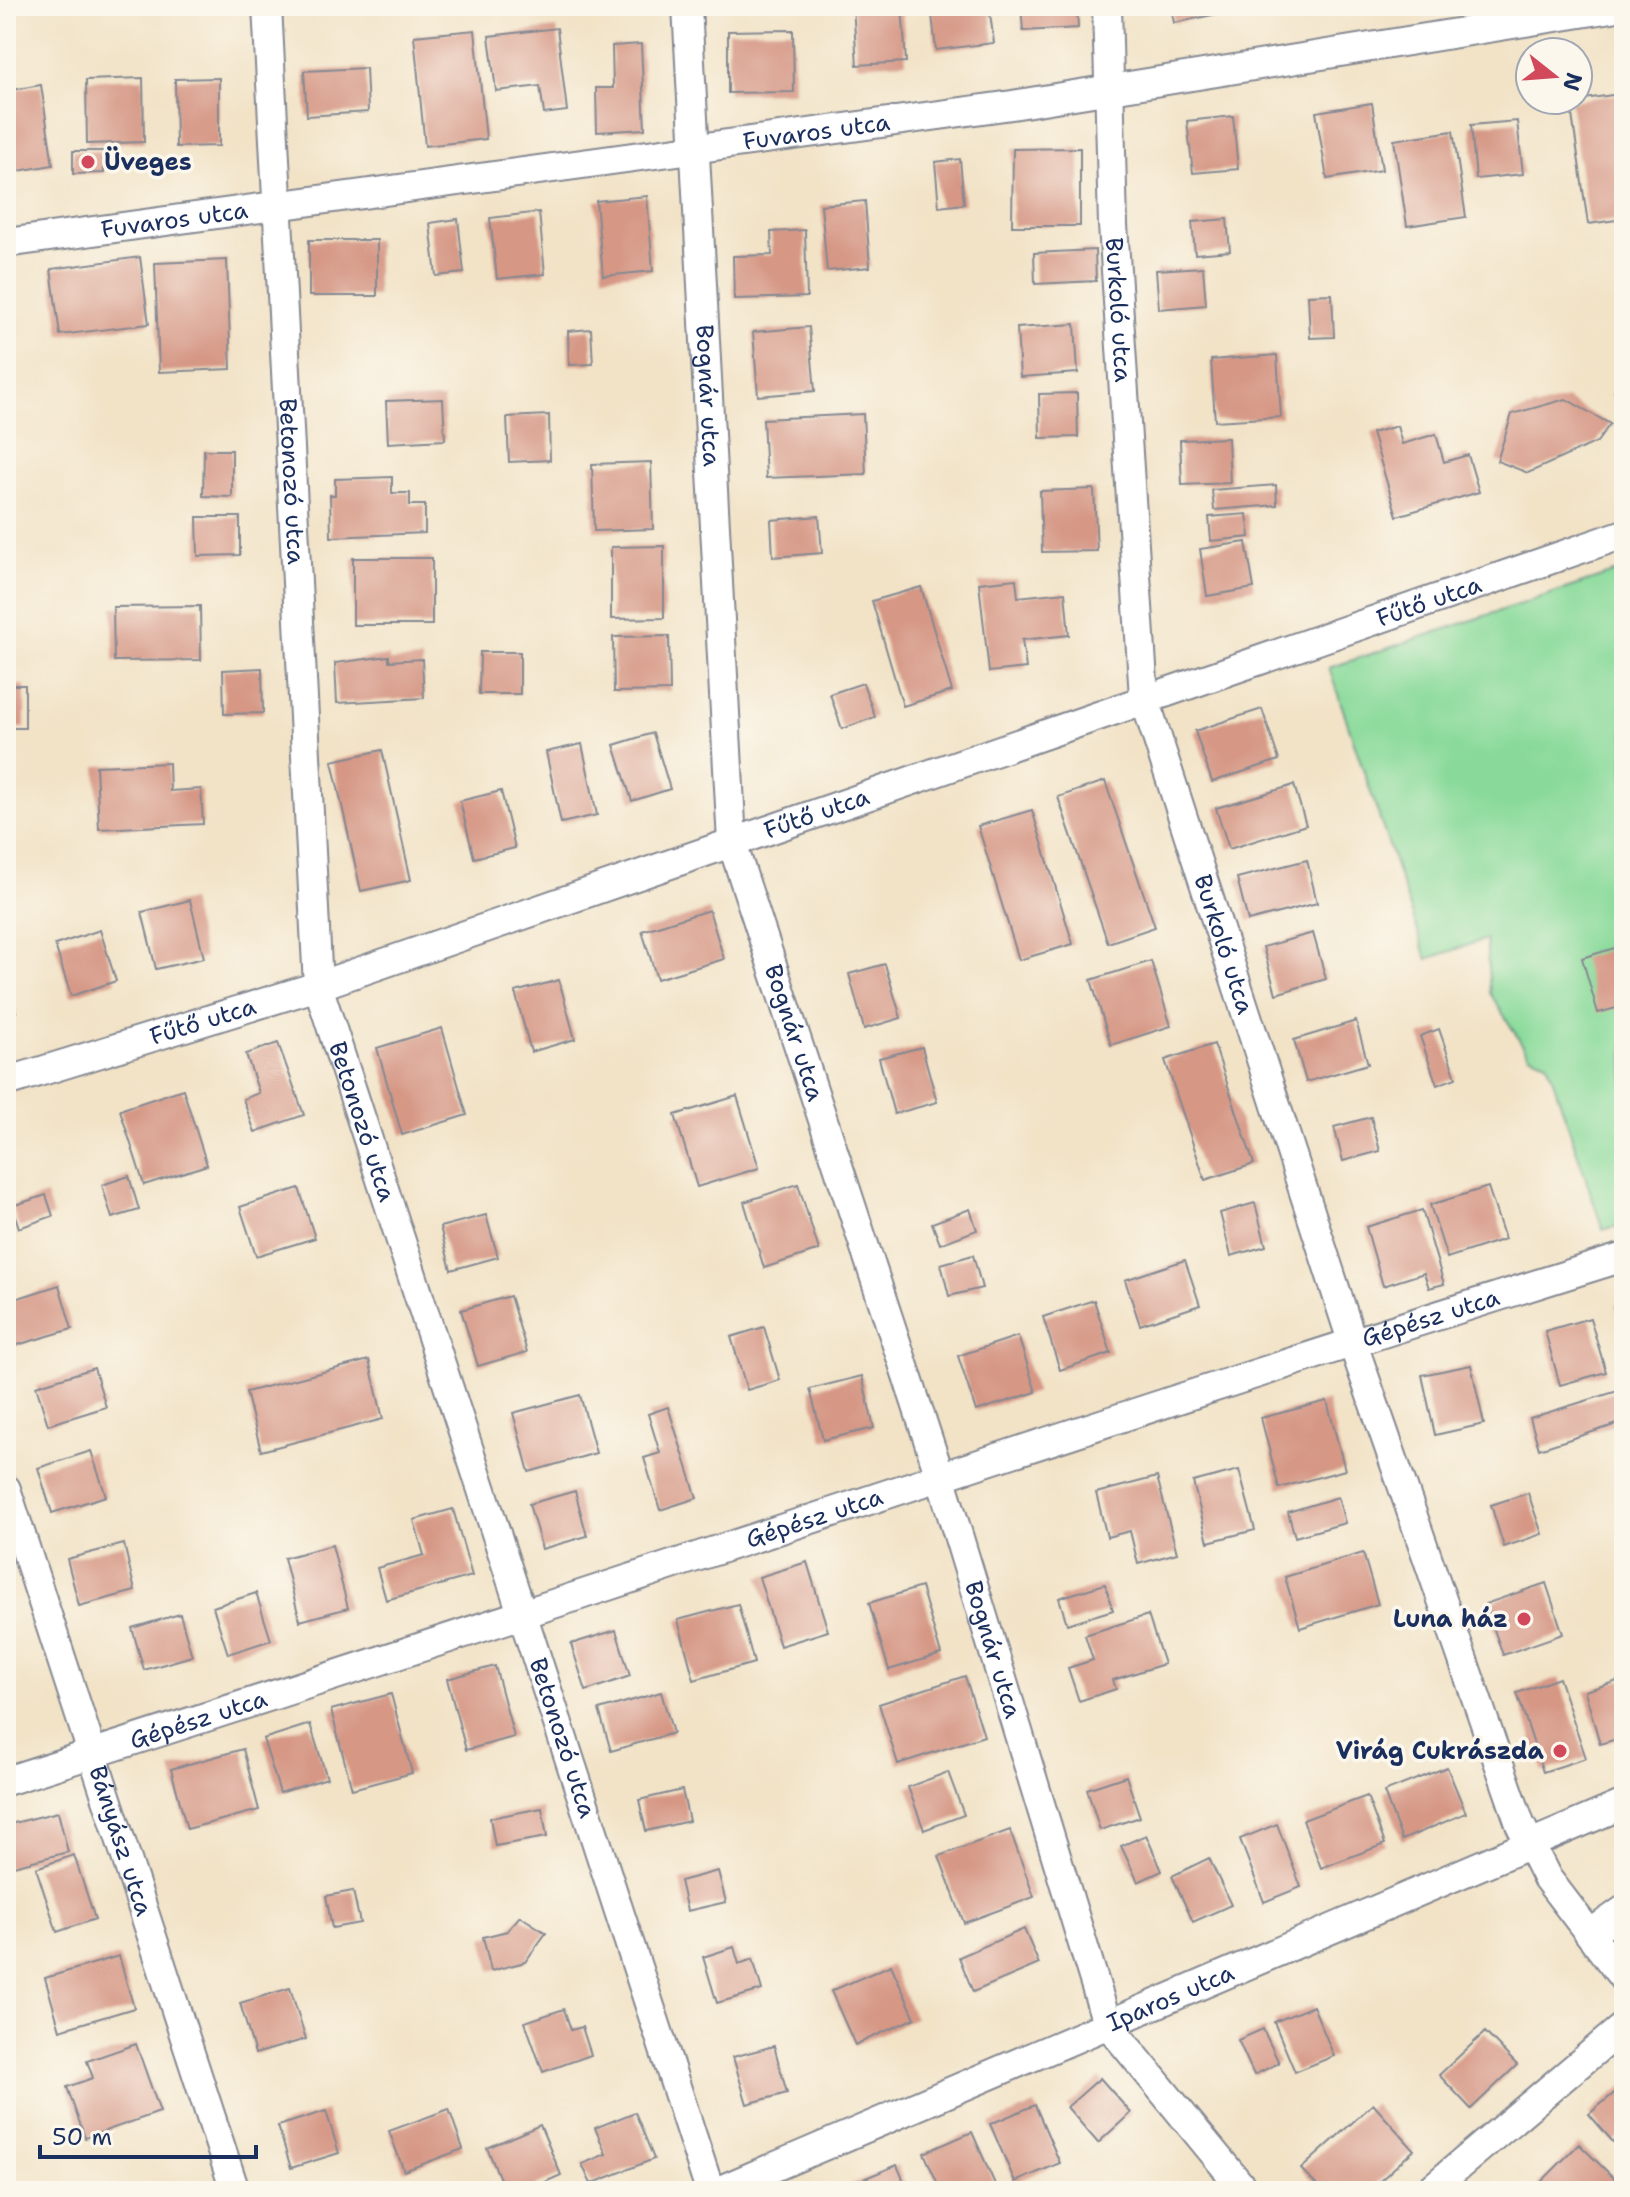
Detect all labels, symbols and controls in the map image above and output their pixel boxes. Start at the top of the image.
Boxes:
north arrow [1514,36,1594,116]
text: N [1556,69,1589,94]
street label: Fuvaros utca [741,106,892,158]
place label: Üveges [104,146,192,178]
marker: Üveges [79,153,97,171]
street label: Fuvaros utca [99,194,250,246]
street label: Burkoló utca [1098,236,1139,383]
street label: Bognár utca [688,324,728,467]
street label: Betonozó utca [271,397,312,565]
street label: Fűtő utca [1372,569,1486,635]
street label: Fűtő utca [760,780,873,846]
street label: Burkoló utca [1186,870,1261,1018]
street label: Bognár utca [757,960,832,1105]
street label: Fűtő utca [146,990,260,1053]
street label: Betonozó utca [321,1038,403,1206]
street label: Gépész utca [1358,1281,1503,1355]
street label: Gépész utca [742,1481,887,1556]
street label: Bognár utca [957,1577,1029,1722]
place label: Luna ház [1393,1603,1508,1635]
marker: Luna ház [1515,1610,1533,1628]
street label: Betonozó utca [522,1654,604,1822]
street label: Gépész utca [126,1682,271,1757]
place label: Virág Cukrászda [1336,1735,1545,1767]
marker: Virág Cukrászda [1551,1742,1569,1760]
street label: Bányász utca [81,1762,160,1920]
street label: Iparos utca [1102,1956,1239,2039]
scale bar [40,2109,256,2159]
text: 50 m [52,2121,112,2153]

